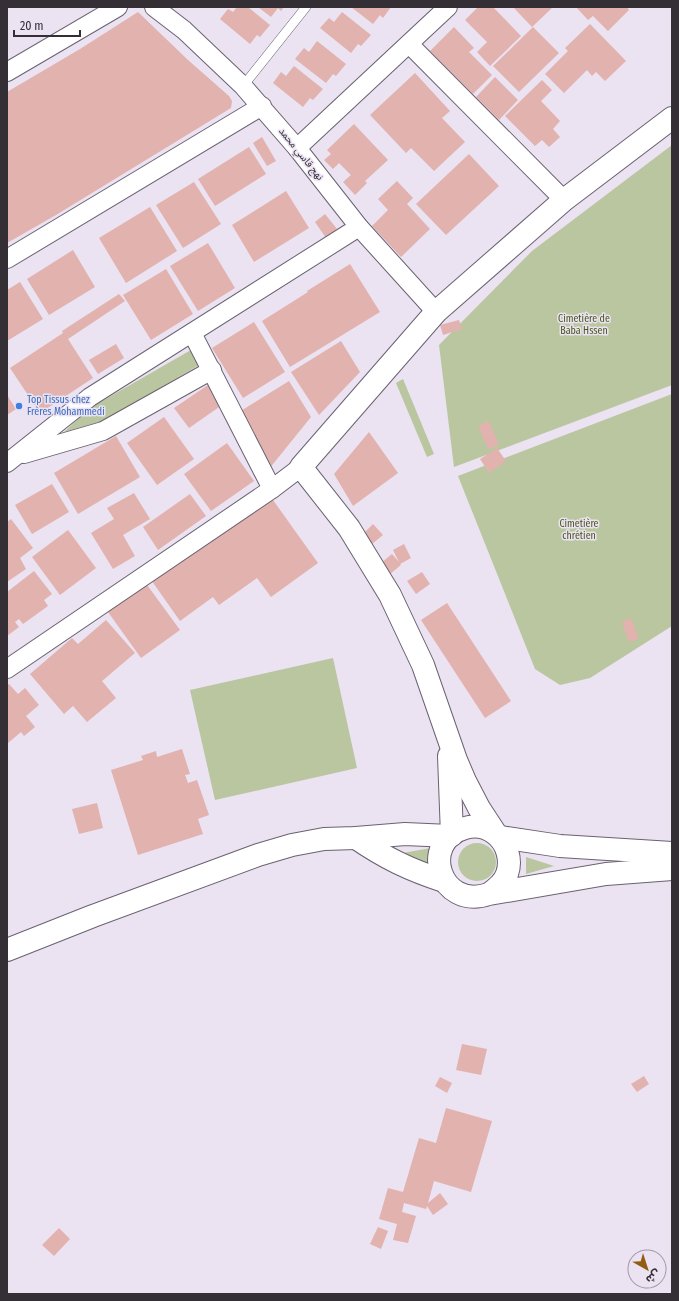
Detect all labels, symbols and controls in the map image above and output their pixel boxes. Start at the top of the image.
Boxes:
scale bar [14,12,80,38]
text: 20 m [20,19,44,33]
street label: نهج قاسي محمد [275,125,326,184]
park label: Cimetière de Baba Hssen [558,313,610,337]
place label: Top Tissus chez Frères Mohammedi [27,394,105,418]
marker: Top Tissus chez Frères Mohammedi [14,401,24,411]
park label: Cimetière chrétien [559,518,599,542]
north arrow [627,1249,667,1289]
text: ش [643,1267,663,1286]

